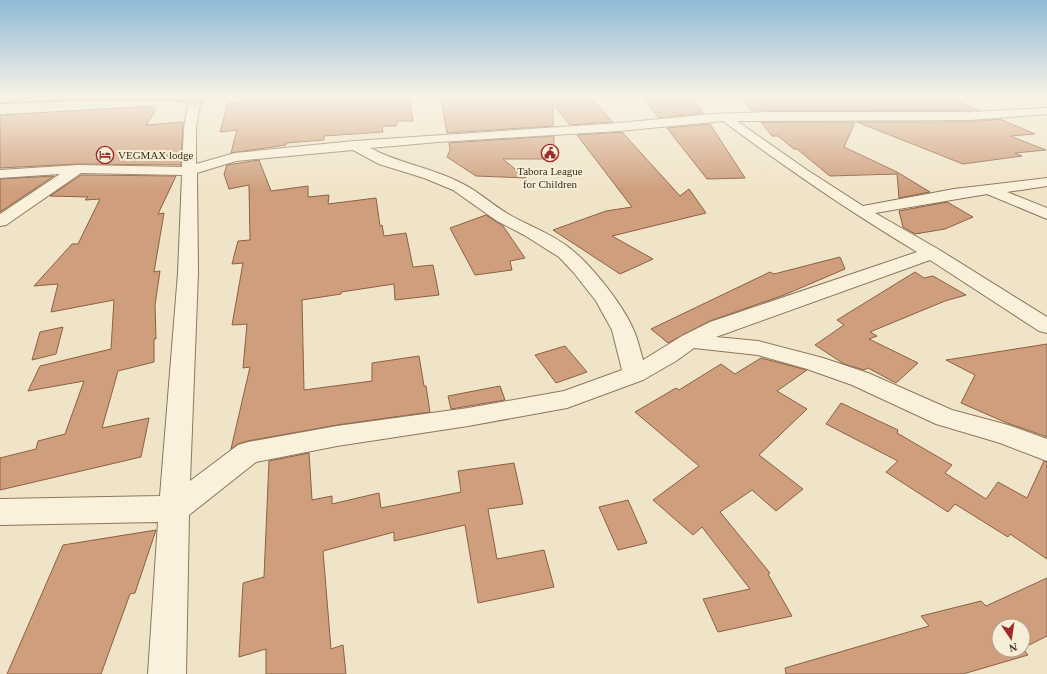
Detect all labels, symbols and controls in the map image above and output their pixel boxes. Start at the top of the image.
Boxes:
public building icon: Tabora League for Children [540,143,560,163]
hotel icon: VEGMAX lodge [95,145,115,165]
place label: VEGMAX lodge [118,149,194,161]
place label: Tabora League for Children [517,165,583,190]
north arrow [991,618,1031,658]
text: N [1008,641,1018,654]

